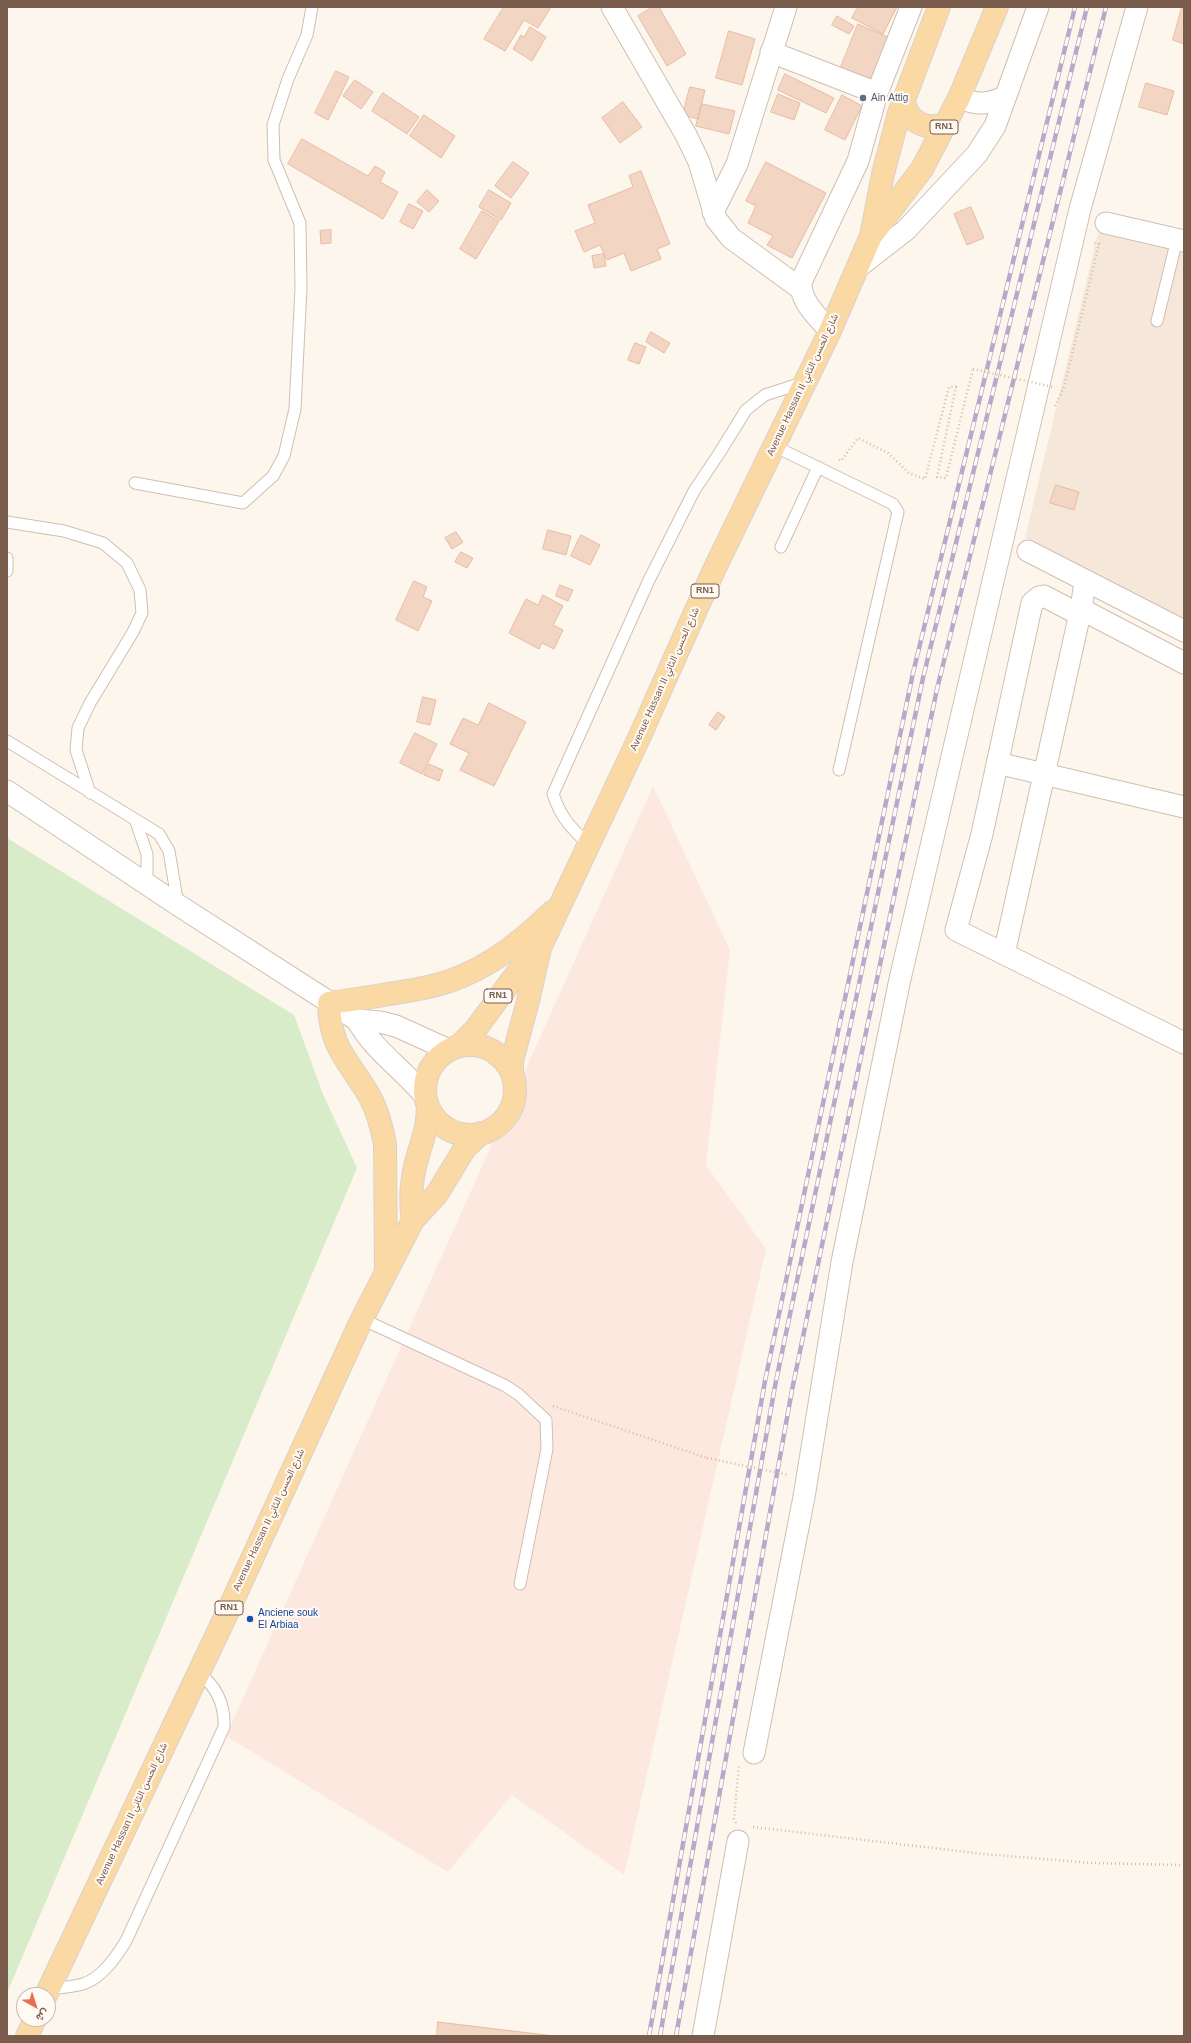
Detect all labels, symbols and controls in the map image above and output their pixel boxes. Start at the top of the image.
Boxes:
place label: Ain Attig [871,92,908,104]
marker: Ain Attig [858,93,868,103]
road number: RN1 [930,120,958,134]
street label: Avenue Hassan II شارع الحسن الثاني [765,312,841,458]
road number: RN1 [691,584,719,598]
street label: Avenue Hassan II شارع الحسن الثاني [628,605,702,753]
road number: RN1 [484,989,512,1003]
street label: Avenue Hassan II شارع الحسن الثاني [231,1447,307,1593]
road number: RN1 [215,1601,243,1615]
place label: Anciene souk El Arbiaa [258,1607,318,1630]
marker: Anciene souk El Arbiaa [245,1614,255,1624]
street label: Avenue Hassan II شارع الحسن الثاني [94,1741,170,1887]
north arrow [16,1987,56,2027]
text: ش [34,2007,52,2024]

